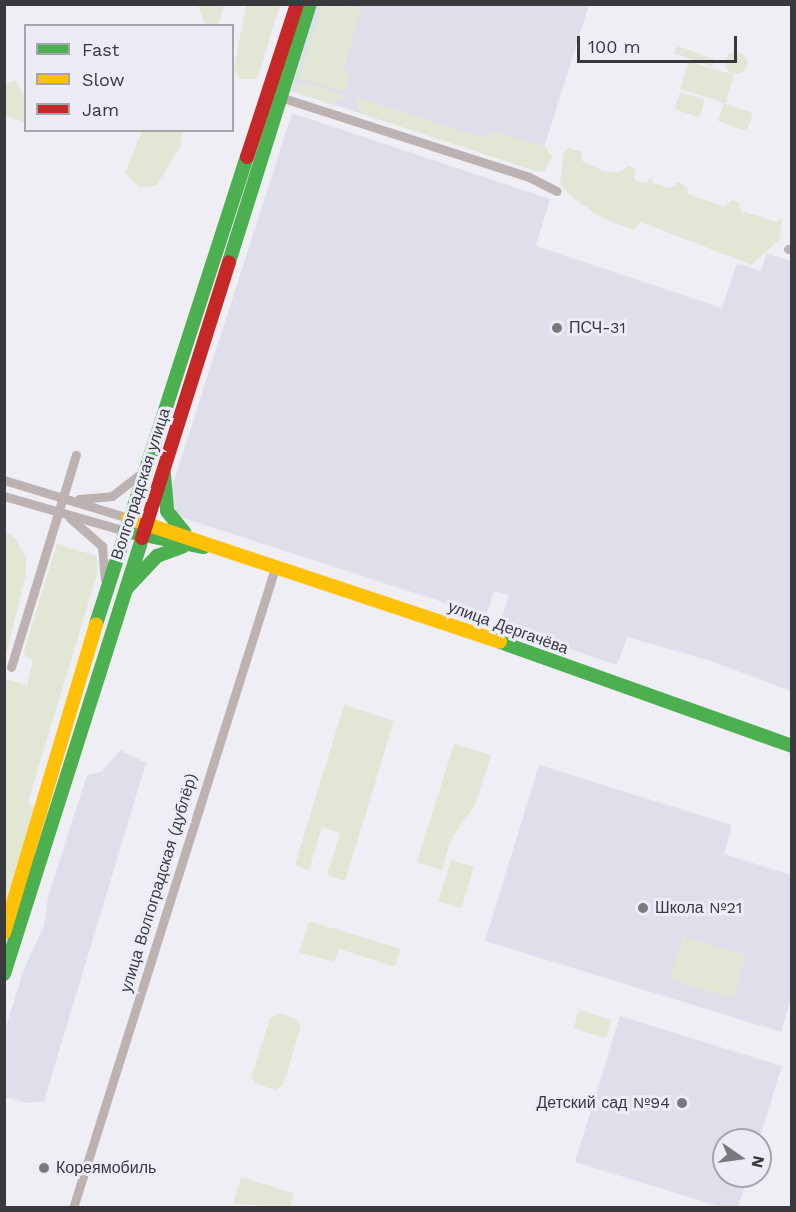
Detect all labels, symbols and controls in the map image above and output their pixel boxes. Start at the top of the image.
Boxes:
legend [24,24,234,132]
scale bar [580,24,740,62]
text: 100 m [588,36,641,57]
text: Fast [82,39,119,60]
text: Slow [82,69,125,90]
text: Jam [82,99,119,120]
place label: ПСЧ-31 [569,318,626,338]
marker: ПСЧ-31 [550,321,564,335]
street label: Волгоградская улица [107,406,175,562]
street label: улица Дергачёва [445,597,571,659]
street label: улица Волгоградская (дублёр) [116,771,202,995]
place label: Школа №21 [655,898,742,918]
marker: Школа №21 [636,901,650,915]
place label: Детский сад №94 [536,1093,670,1113]
marker: Детский сад №94 [675,1096,689,1110]
north arrow [712,1128,772,1188]
text: N [747,1154,769,1170]
place label: Кореямобиль [56,1158,156,1178]
marker: Кореямобиль [37,1161,51,1175]

